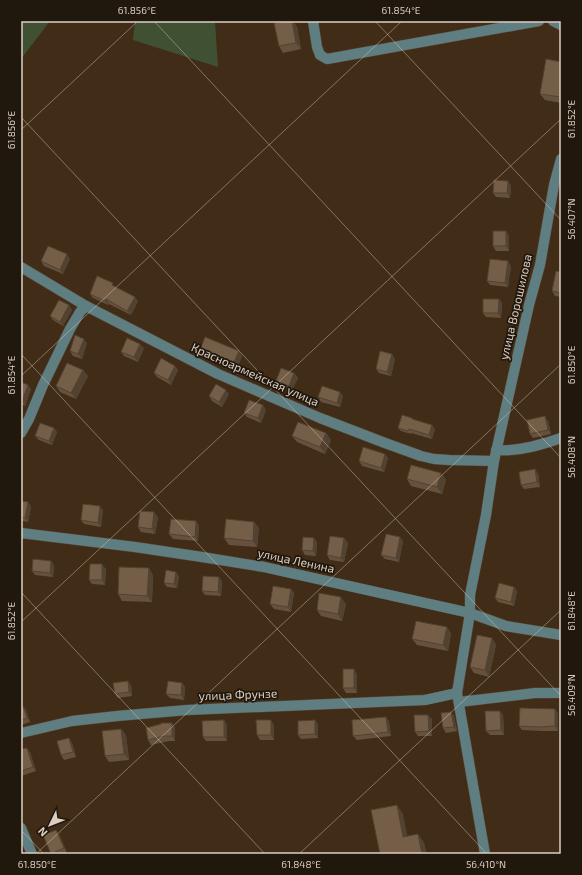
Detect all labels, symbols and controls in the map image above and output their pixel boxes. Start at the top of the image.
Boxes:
text: 61.856°E [118,4,157,16]
text: 61.854°E [382,4,421,16]
text: 61.852°E [565,99,577,138]
text: 61.856°E [5,110,17,149]
text: 56.407°N [565,198,577,240]
street label: улица Ворошилова [496,253,535,361]
street label: Красноармейская улица [189,340,321,410]
text: 61.850°E [565,345,577,384]
text: 61.854°E [5,355,17,394]
text: 56.408°N [565,436,577,478]
street label: улица Ленина [256,545,336,576]
text: 61.848°E [565,591,577,631]
text: 61.852°E [5,601,17,640]
text: 56.409°N [565,674,577,716]
street label: улица Фрунзе [198,686,278,703]
north arrow [30,805,70,845]
text: N [35,825,50,840]
text: 61.850°E [18,858,57,870]
text: 61.848°E [281,858,321,870]
text: 56.410°N [466,858,506,870]

